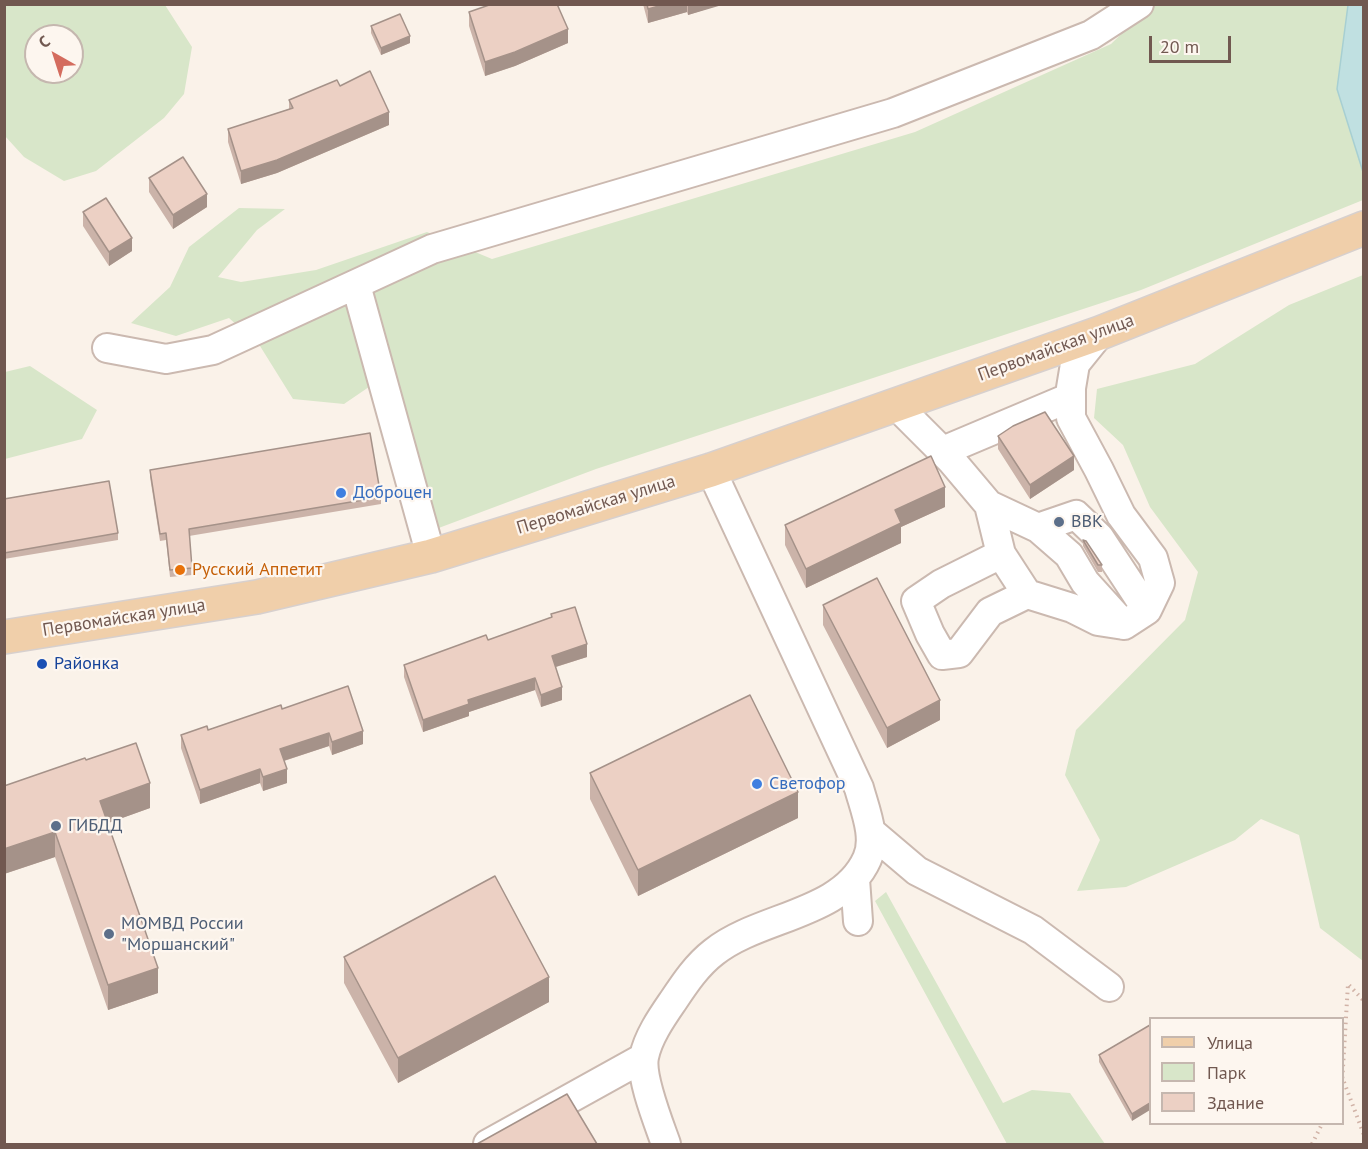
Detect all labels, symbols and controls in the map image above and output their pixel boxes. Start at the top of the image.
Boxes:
north arrow [24,24,84,84]
scale bar [1152,24,1234,62]
text: С [34,31,54,52]
text: 20 m [1160,35,1199,58]
street label: Первомайская улица [975,310,1137,386]
street label: Первомайская улица [514,471,678,539]
place label: Доброцен [353,482,432,504]
marker: Доброцен [334,486,348,500]
place label: ВВК [1071,511,1103,533]
marker: ВВК [1052,515,1066,529]
place label: Русский Аппетит [192,559,322,581]
marker: Русский Аппетит [173,563,187,577]
street label: Первомайская улица [41,594,207,642]
place label: Районка [54,653,119,675]
marker: Районка [35,657,49,671]
place label: Светофор [769,773,846,795]
marker: Светофор [750,777,764,791]
place label: ГИБДД [68,815,123,837]
marker: ГИБДД [49,819,63,833]
place label: МОМВД России "Моршанский" [121,913,244,956]
marker: МОМВД России "Моршанский" [102,927,116,941]
legend [1149,1017,1344,1125]
text: Улица [1207,1031,1253,1054]
text: Парк [1207,1061,1246,1084]
text: Здание [1207,1091,1264,1114]

